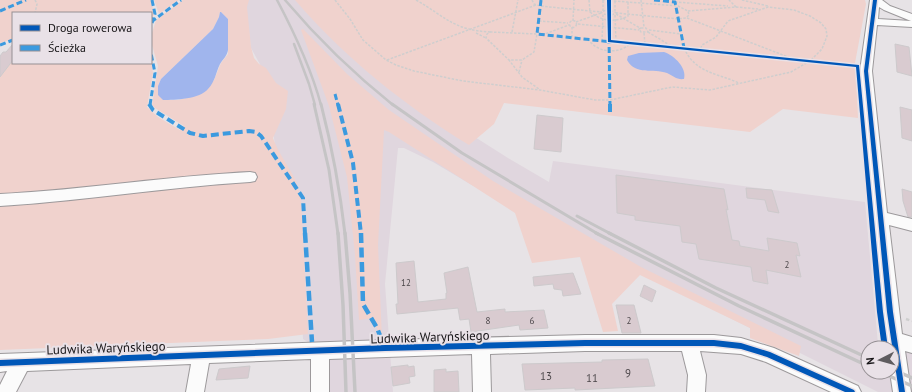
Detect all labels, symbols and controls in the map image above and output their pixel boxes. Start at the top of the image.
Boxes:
legend [12,12,152,64]
text: Droga rowerowa [48,20,132,35]
text: Ścieżka [48,40,86,55]
house number: 2 [785,259,790,270]
house number: 12 [401,277,411,288]
house number: 8 [486,315,491,326]
house number: 6 [530,315,535,326]
house number: 2 [627,315,632,326]
street label: Ludwika Waryńskiego [370,326,490,348]
street label: Ludwika Waryńskiego [46,337,166,359]
north arrow [860,340,900,380]
text: N [863,357,877,365]
house number: 9 [625,366,631,380]
house number: 13 [540,369,552,383]
house number: 11 [586,371,598,385]

